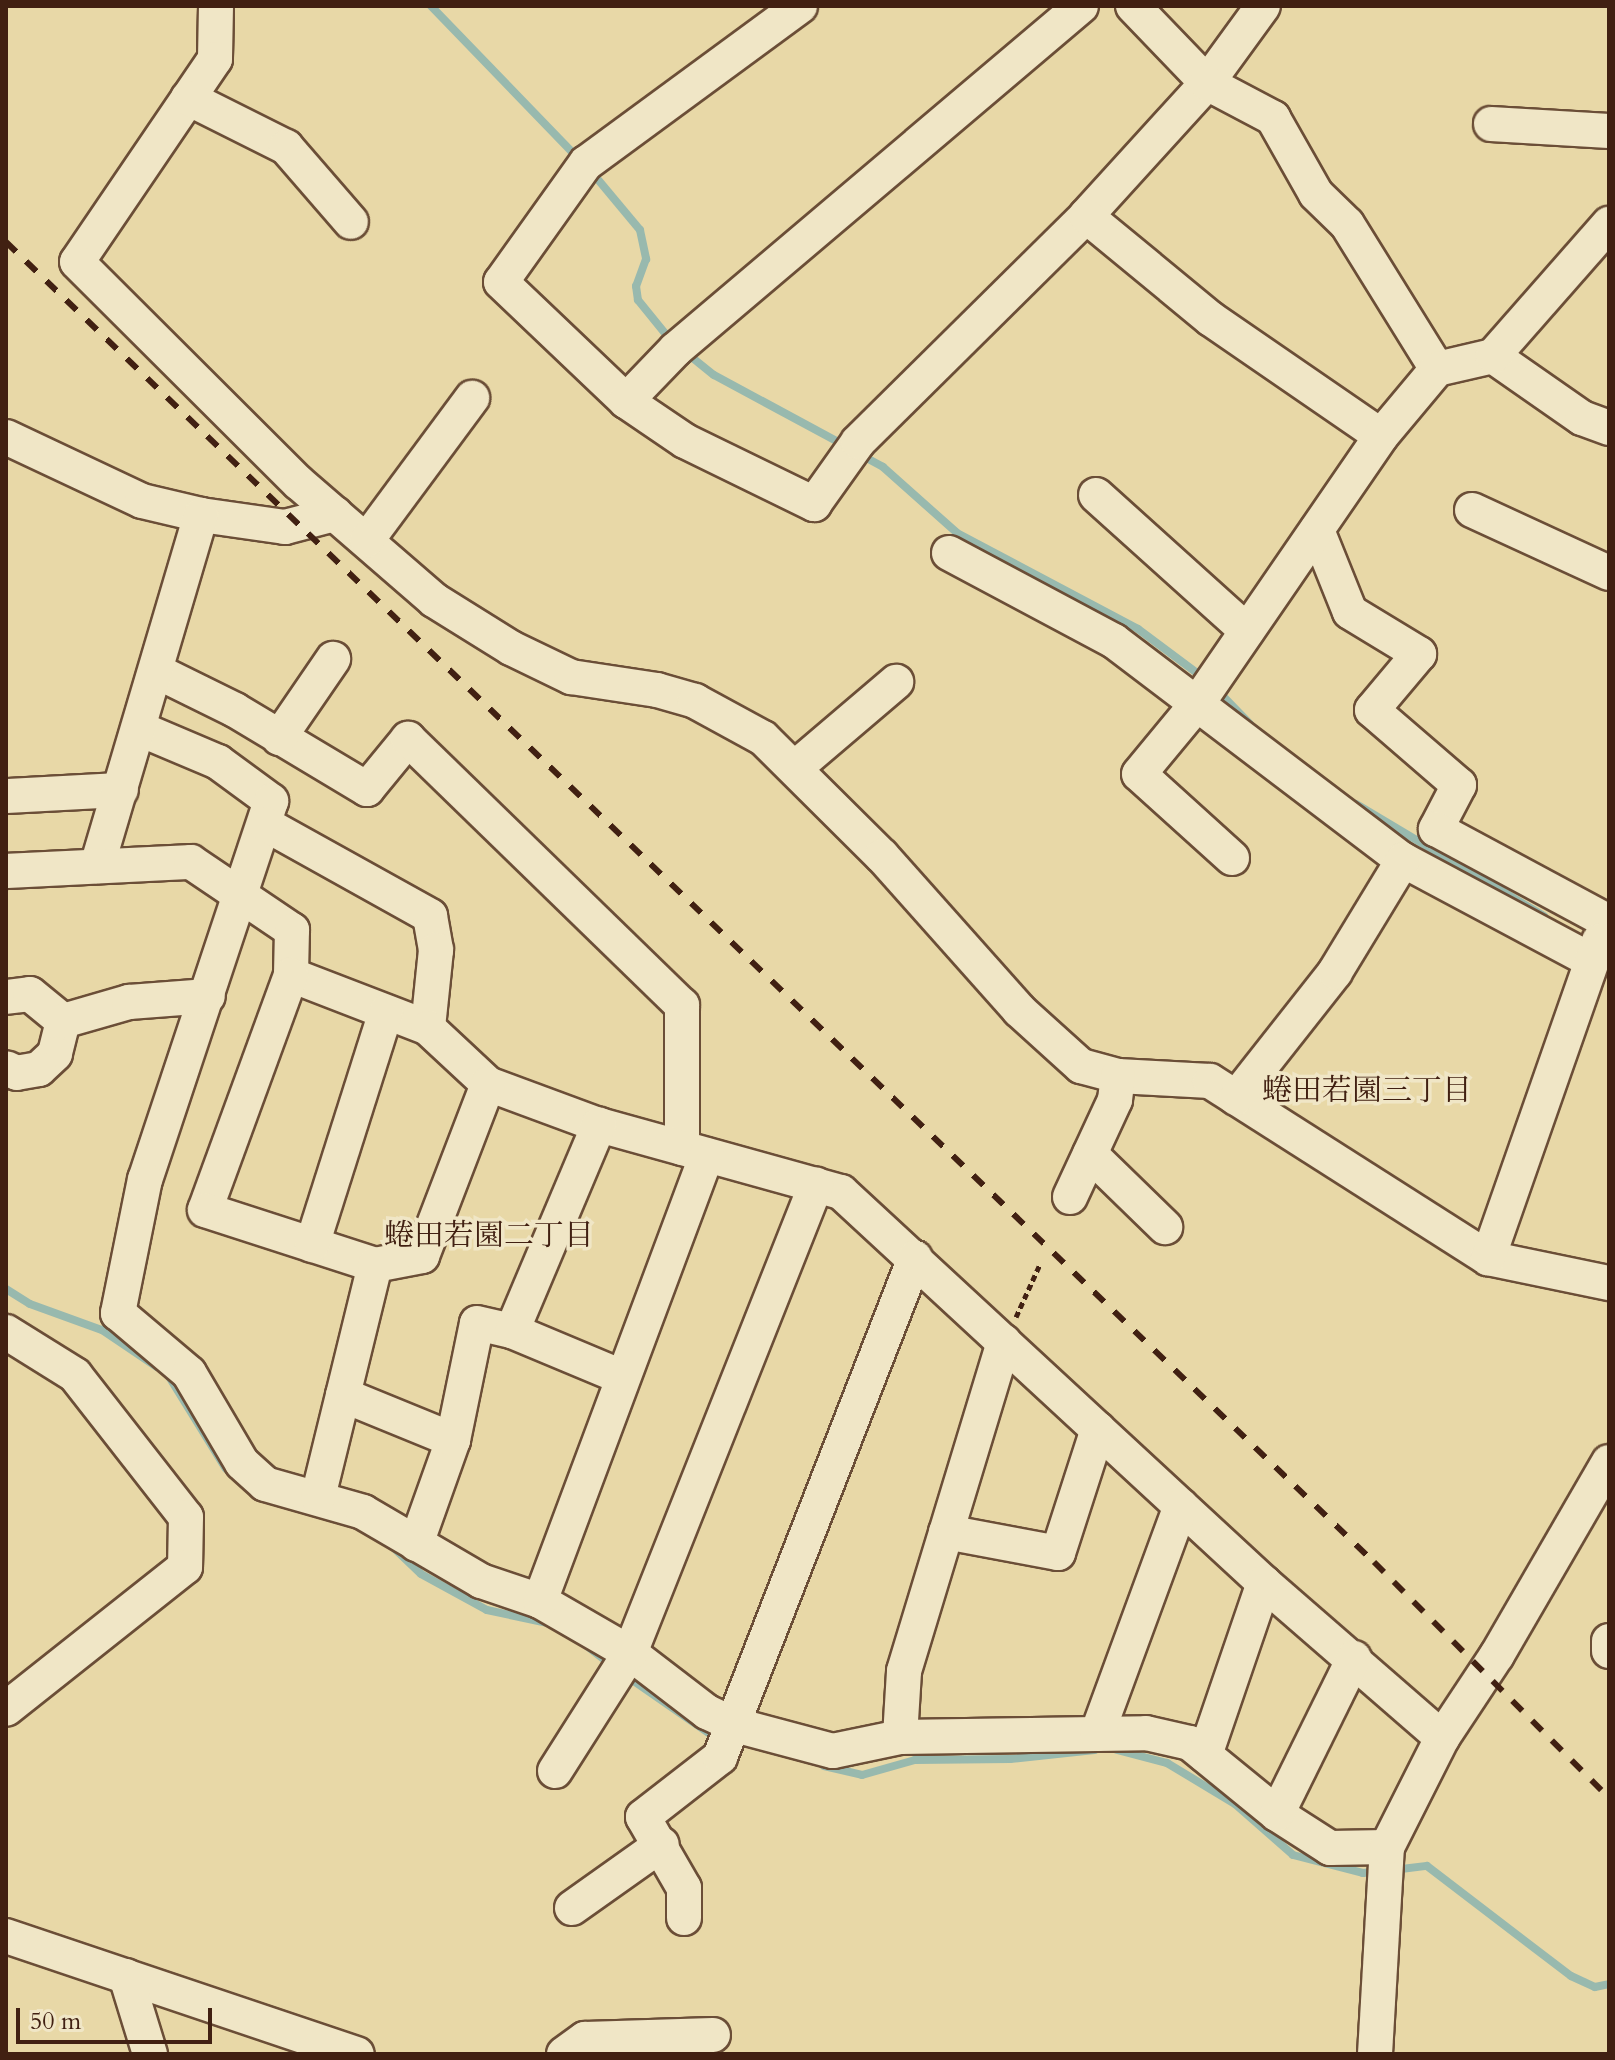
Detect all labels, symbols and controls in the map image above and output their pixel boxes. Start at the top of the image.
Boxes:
district label: 蜷田若園三丁目 [1262,1073,1472,1109]
district label: 蜷田若園二丁目 [384,1218,594,1254]
scale bar [20,1992,216,2042]
text: 50 m [30,2005,81,2038]

